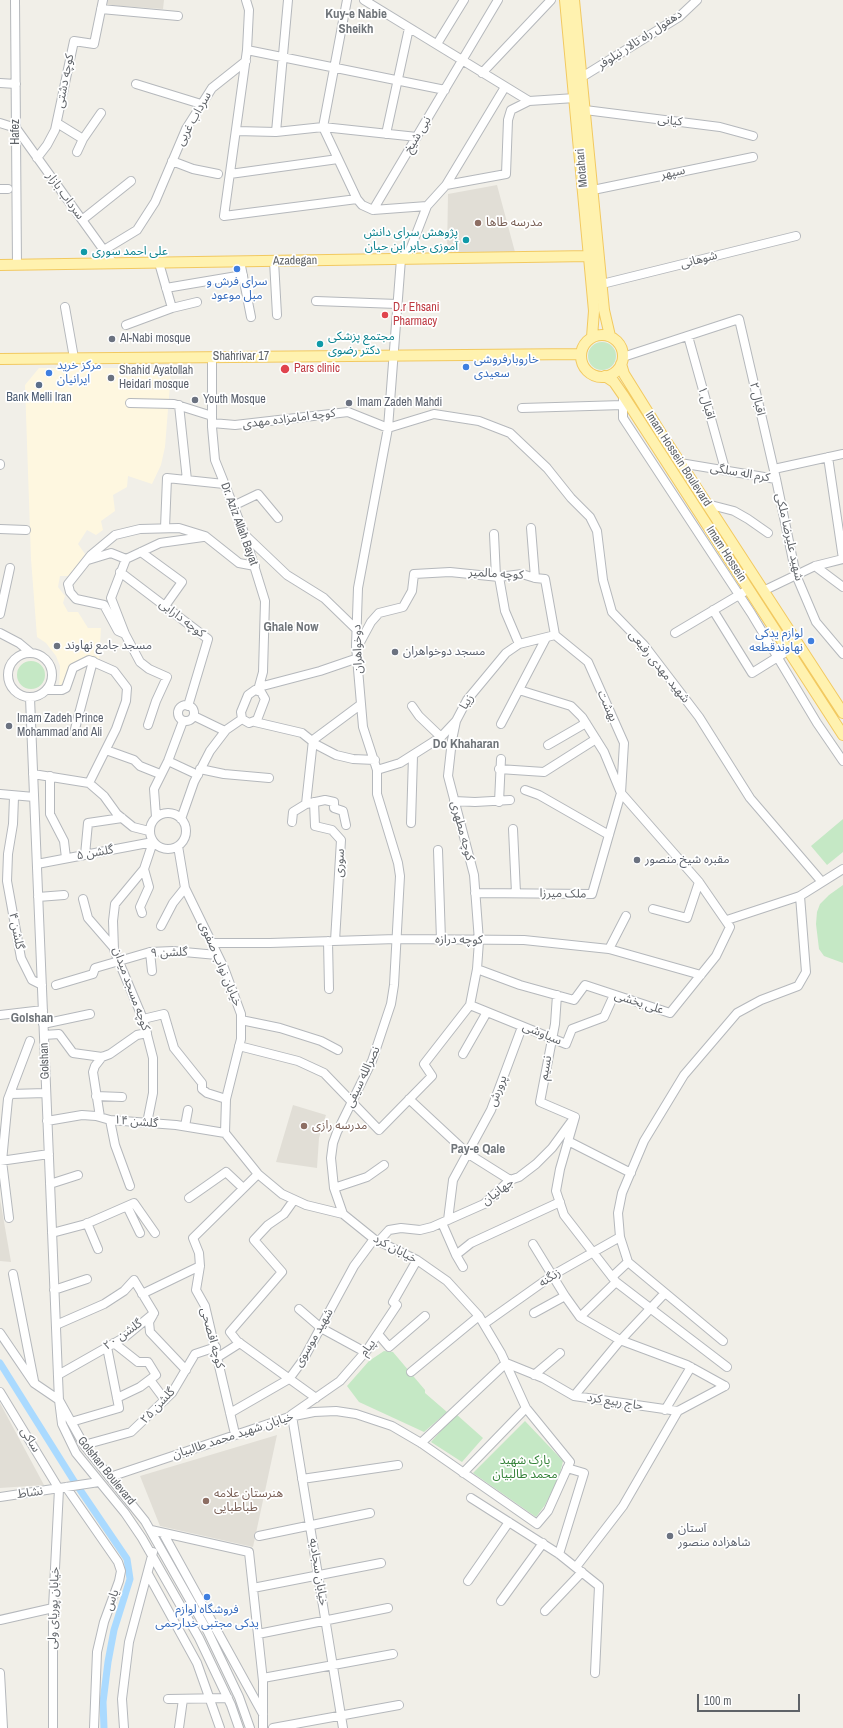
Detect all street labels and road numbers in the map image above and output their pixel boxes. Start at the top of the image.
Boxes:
street label: دهفول راه تالار نیلوفر [595,7,685,73]
street label: کوچه دشتی [53,53,77,109]
street label: سرداب غربی [173,89,215,149]
street label: کیانی [657,112,683,130]
street label: نبی شیخ [401,114,435,156]
street label: Hafez [9,119,23,145]
street label: Motahari [573,148,591,188]
street label: سپهر [659,163,687,183]
street label: سرداب بازار [43,169,87,223]
street label: شوهانی [679,248,719,272]
street label: Azadegan [273,253,317,269]
street label: Shahrivar 17 [213,350,269,364]
street label: اقبال ۲ [746,381,768,417]
street label: اقبال ۱ [694,385,718,421]
street label: کوچه امامزاده مهدی [242,406,336,432]
street label: Imam Hossein Boulevard [642,409,714,509]
street label: کرم اله سلگی [709,461,771,485]
street label: Dr. Aziz Allah Bayat [217,481,261,567]
street label: شهید علیرضا ملکی [772,492,806,582]
street label: Imam Hossein [703,523,749,585]
street label: کوچه مالمیر [468,565,524,583]
street label: کوچه دارابی [156,597,208,641]
street label: دوخواهران [350,624,366,674]
street label: شهید مهدی رفیعی [626,628,692,706]
street label: بهشت [594,688,620,724]
street label: زیبا [457,692,477,712]
street label: کوچه مطهری [447,800,477,862]
street label: گلشن ۵ [75,843,115,863]
street label: سوری [332,848,348,878]
street label: ملک میرزا [539,886,587,902]
street label: گلشن ۴ [5,911,27,951]
street label: خیابان نواب صفوی [196,919,244,1009]
street label: کوچه درازه [435,932,483,948]
street label: کوچه مسجد میدان [109,945,153,1033]
street label: گلشن ۹ [150,945,188,961]
street label: علی بخشی [612,988,666,1018]
street label: سیاوشی [520,1020,564,1048]
street label: Golshan [37,1042,53,1080]
street label: نصرالله سیفی [343,1044,383,1110]
street label: نسیم [537,1055,555,1081]
street label: پرورش [485,1073,511,1109]
street label: گلشن ۱۴ [113,1113,159,1131]
street label: جهانیان [479,1175,517,1209]
street label: خیابان کرد [371,1231,419,1267]
street label: زنگنه [536,1266,564,1290]
street label: کوچه افصحی [197,1306,227,1370]
street label: شهید موسوی [291,1306,337,1370]
street label: گلشن ۲۰ [101,1316,145,1354]
street label: پیام [357,1337,379,1359]
street label: گلشن ۲۵ [138,1385,178,1427]
street label: حاج ربیع کرد [586,1390,644,1414]
street label: خیابان شهید محمد طالبیان [170,1410,296,1462]
street label: ساکی [17,1425,43,1455]
street label: Golshan Boulevard [74,1434,138,1508]
street label: نشاط [16,1484,44,1502]
street label: خیابان سجادیه [306,1537,330,1607]
street label: خیابان پوریای ولی [45,1567,63,1649]
street label: یاس [101,1587,123,1613]

